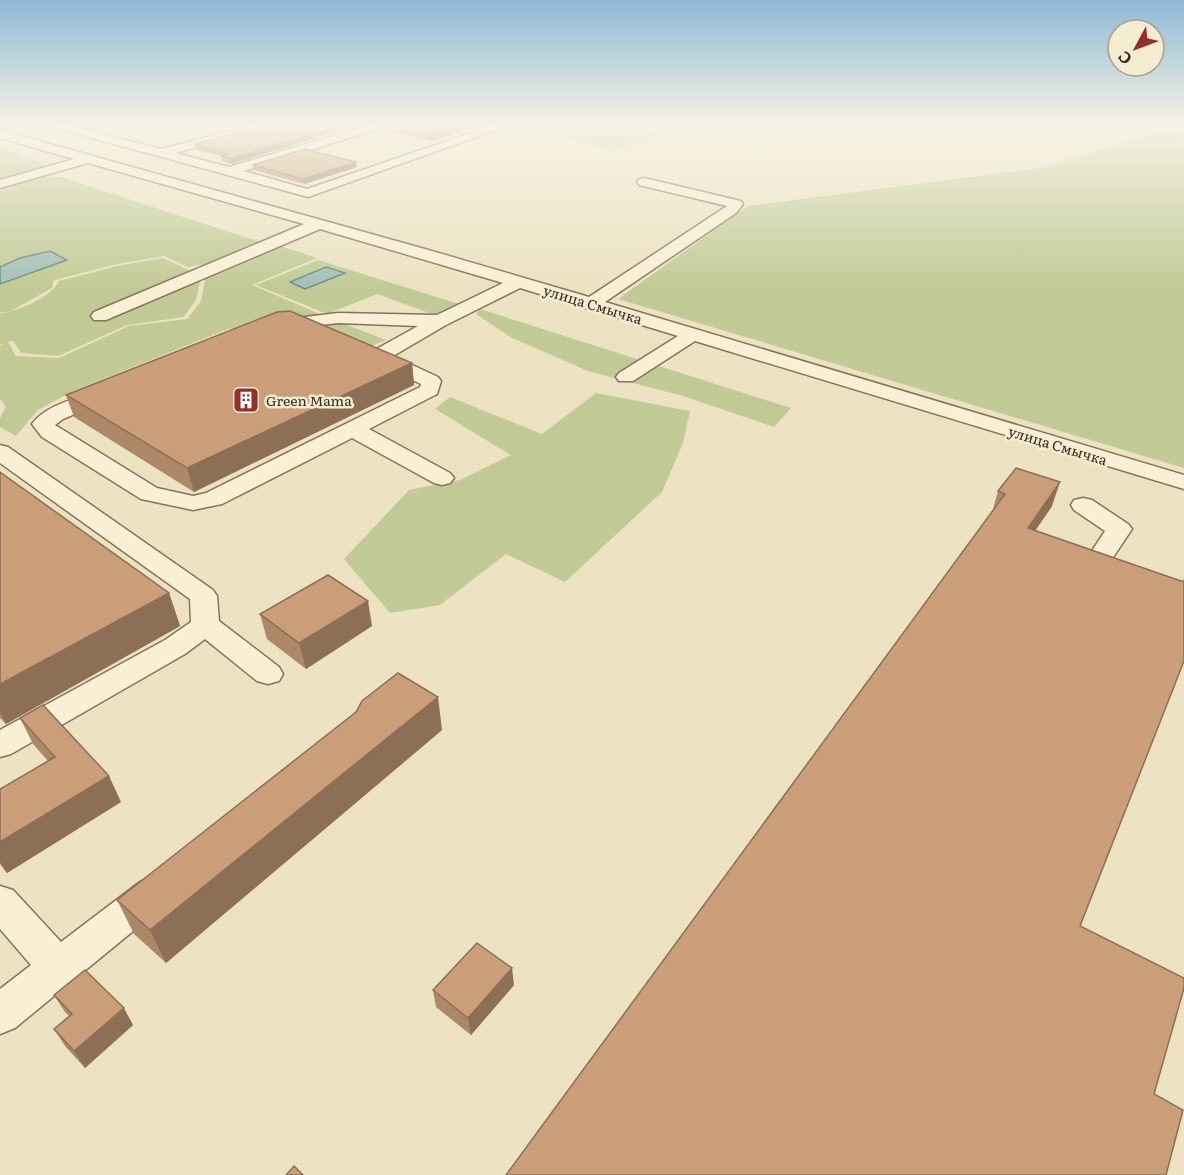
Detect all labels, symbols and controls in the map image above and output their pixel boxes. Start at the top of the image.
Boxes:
north arrow [1106,18,1166,78]
text: С [1111,46,1137,71]
street label: улица Смычка [541,279,645,329]
building icon: Green Mama [231,385,261,415]
place label: Green Mama [266,390,352,410]
street label: улица Смычка [1006,420,1110,470]

